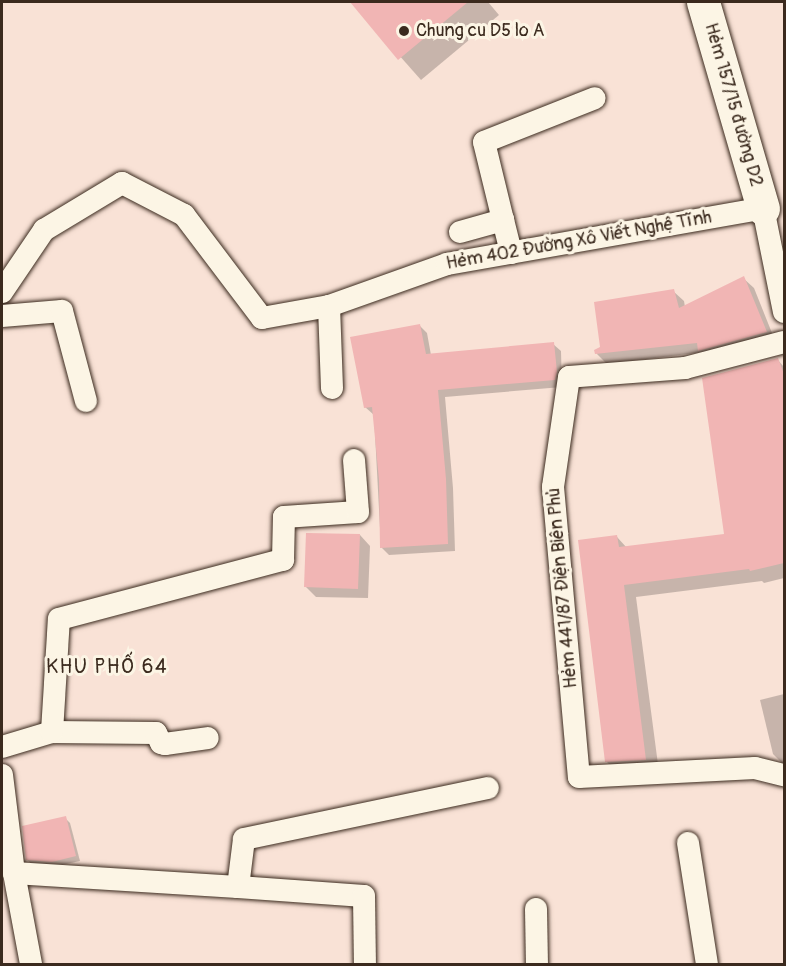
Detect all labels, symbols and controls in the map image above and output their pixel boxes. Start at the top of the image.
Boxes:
place label: Chung cu D5 lo A [416,20,544,42]
street label: Hẻm 157/15 đường D2 [699,21,767,189]
marker: Chung cu D5 lo A [397,24,411,38]
street label: Hẻm 402 Đường Xô Viết Nghệ Tĩnh [445,207,713,275]
street label: Hẻm 441/87 Điện Biên Phủ [543,487,583,689]
district label: KHU PHỐ 64 [46,654,168,678]

